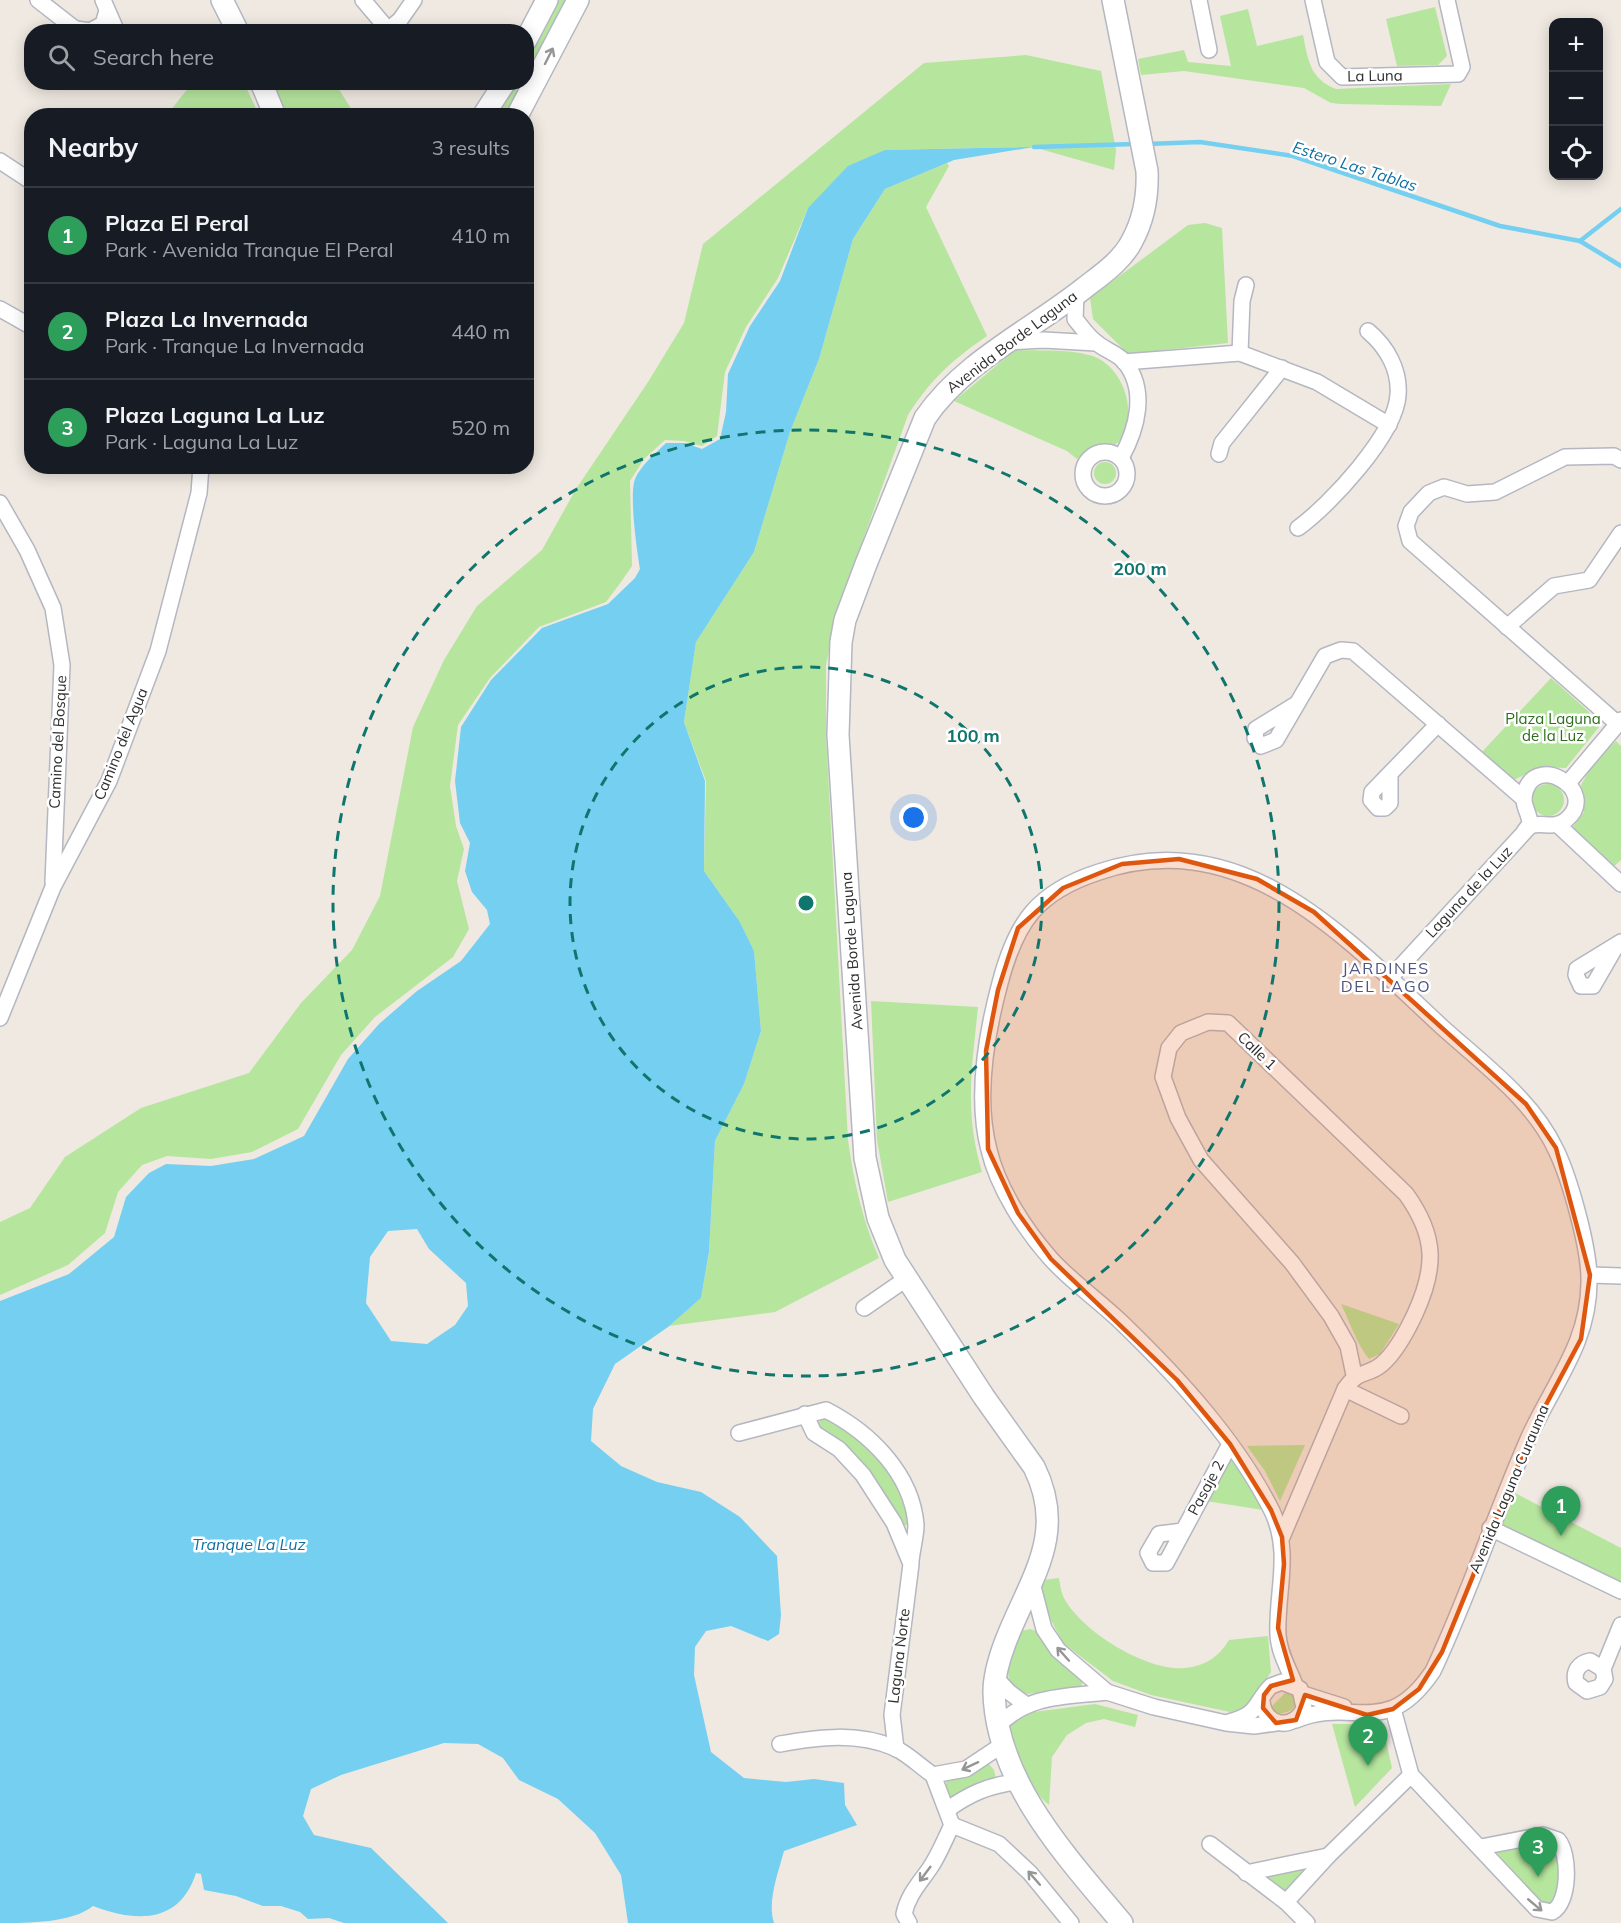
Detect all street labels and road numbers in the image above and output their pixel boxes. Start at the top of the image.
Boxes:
street label: La Luna [1347,66,1403,85]
street label: Avenida Borde Laguna [943,286,1081,397]
street label: Camino del Bosque [45,675,70,809]
street label: Camino del Agua [89,685,152,803]
street label: Laguna de la Luz [1421,842,1516,942]
street label: Avenida Borde Laguna [836,871,867,1031]
street label: Calle 1 [1234,1027,1281,1074]
street label: Avenida Laguna Curauma [1464,1402,1553,1576]
street label: Pasaje 2 [1183,1457,1228,1518]
street label: Laguna Norte [883,1607,914,1705]

